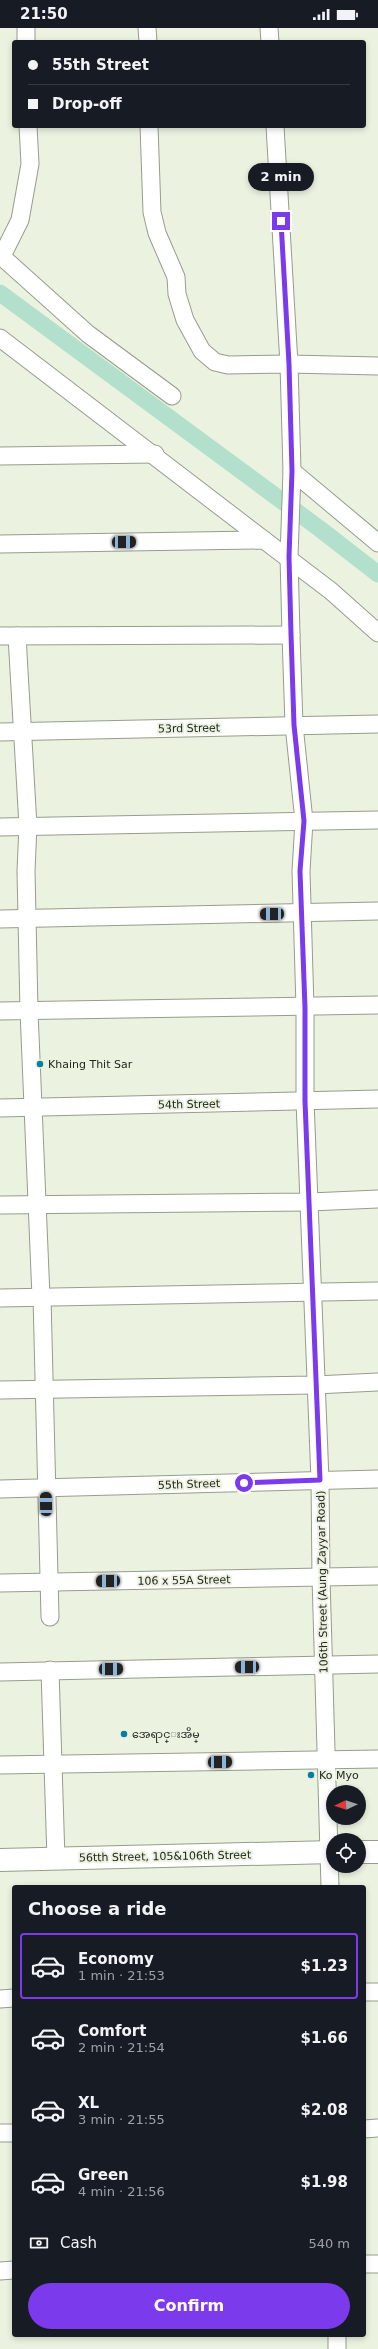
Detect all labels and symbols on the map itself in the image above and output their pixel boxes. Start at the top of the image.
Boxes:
callout: 2 min [248,163,314,191]
route end [272,212,290,230]
car [112,536,136,548]
street label: 53rd Street [158,721,221,736]
car [260,908,284,920]
place label: Khaing Thit Sar [48,1058,133,1071]
marker: Khaing Thit Sar [35,1059,45,1069]
street label: 54th Street [158,1097,221,1112]
route start [235,1474,253,1492]
street label: 55th Street [158,1477,221,1492]
street label: 106th Street (Aung Zayyar Road) [314,1490,331,1674]
car [40,1492,52,1516]
street label: 106 x 55A Street [137,1573,231,1588]
car [96,1575,120,1587]
car [235,1661,259,1673]
car [99,1663,123,1675]
place label: အေရာင္းအိမ္ [132,1727,200,1743]
marker: အေရာင္းအိမ္ [119,1729,129,1739]
car [208,1756,232,1768]
place label: Ko Myo [319,1769,359,1782]
marker: Ko Myo [306,1770,316,1780]
north arrow [326,1785,366,1825]
street label: 56tth Street, 105&106th Street [79,1848,252,1865]

